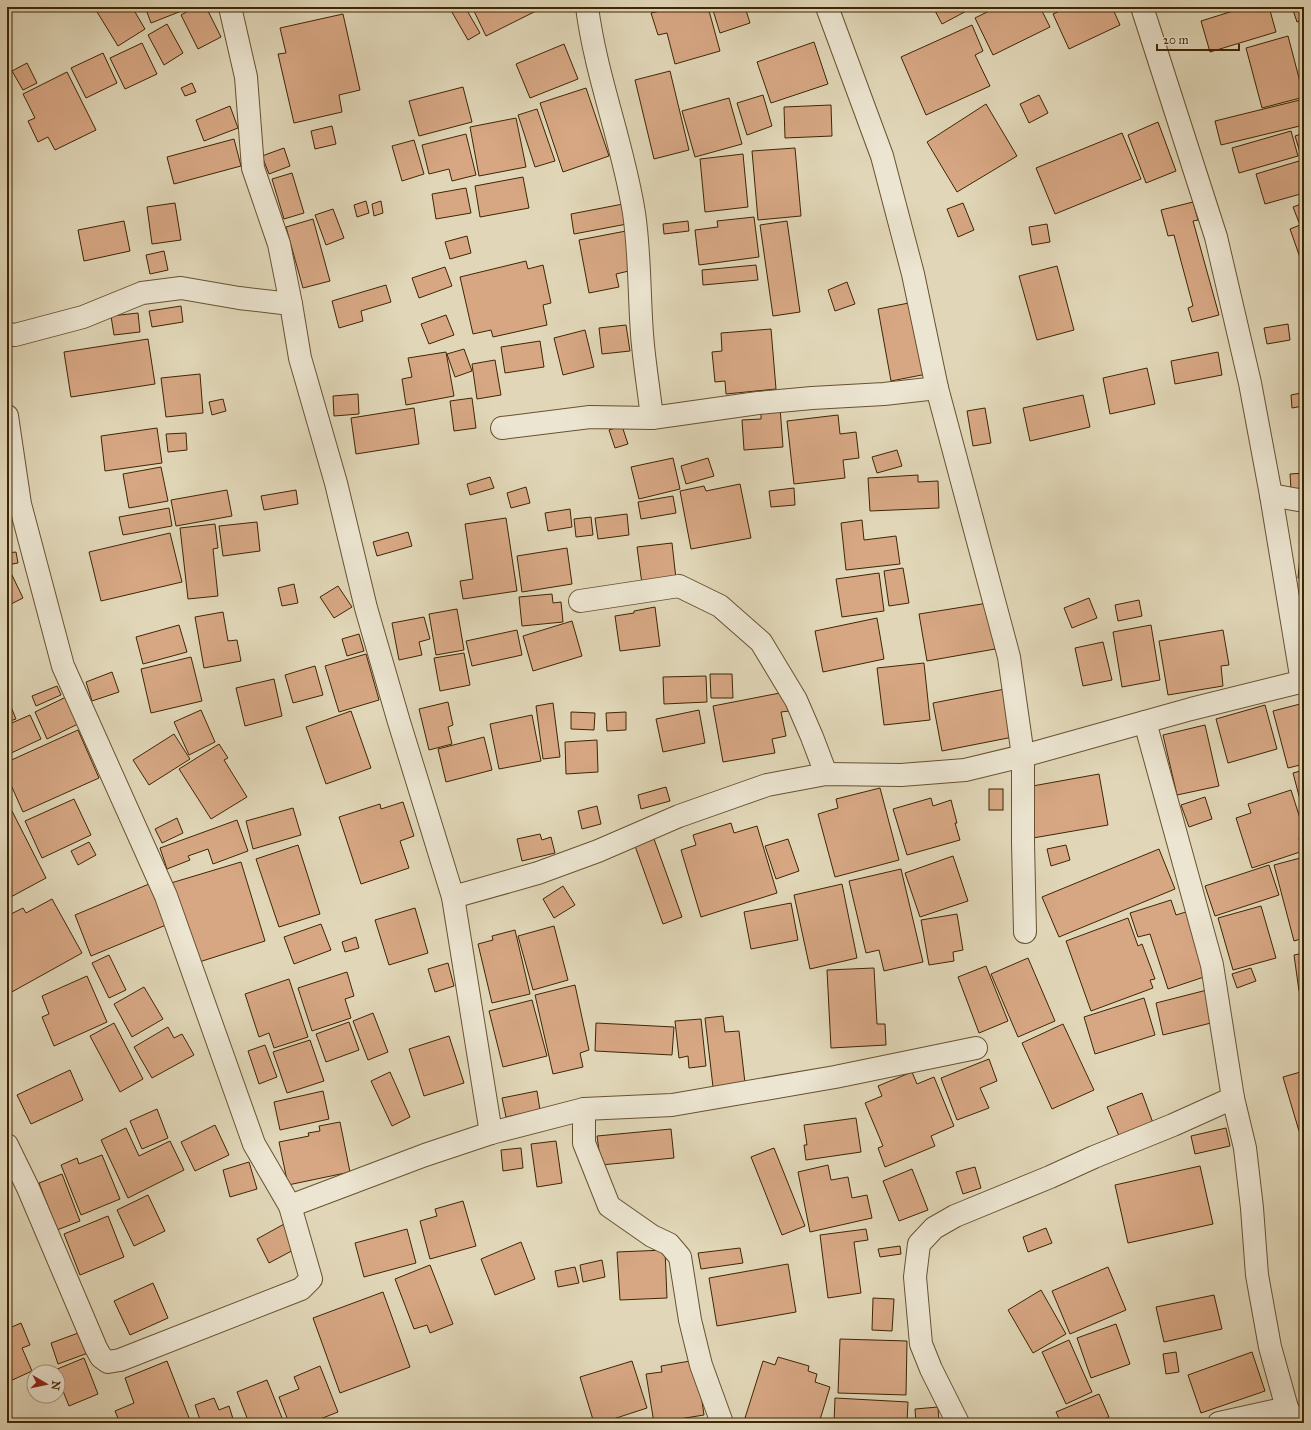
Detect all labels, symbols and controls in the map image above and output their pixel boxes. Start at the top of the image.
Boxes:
scale bar [1157,26,1239,52]
text: 20 m [1163,33,1189,47]
north arrow [26,1364,66,1404]
text: N [48,1380,63,1392]

